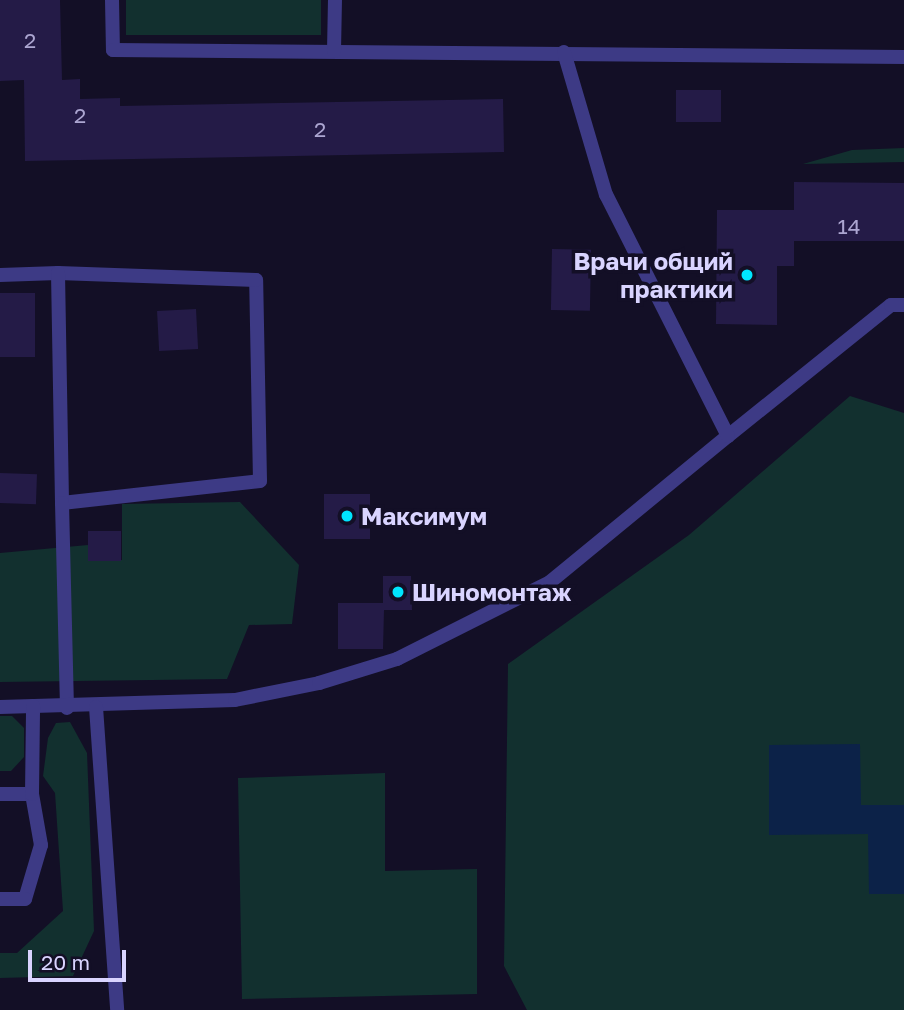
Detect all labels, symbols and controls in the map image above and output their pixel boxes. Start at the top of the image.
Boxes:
house number: 2 [24,27,36,53]
house number: 2 [74,102,86,128]
house number: 2 [314,116,326,142]
house number: 14 [838,213,860,239]
place label: Врачи общий практики [574,247,733,303]
marker: Врачи общий практики [739,267,755,283]
place label: Максимум [361,502,487,530]
marker: Максимум [339,508,355,524]
place label: Шиномонтаж [412,578,571,606]
marker: Шиномонтаж [390,584,406,600]
scale bar [32,936,130,980]
text: 20 m [41,949,90,975]

